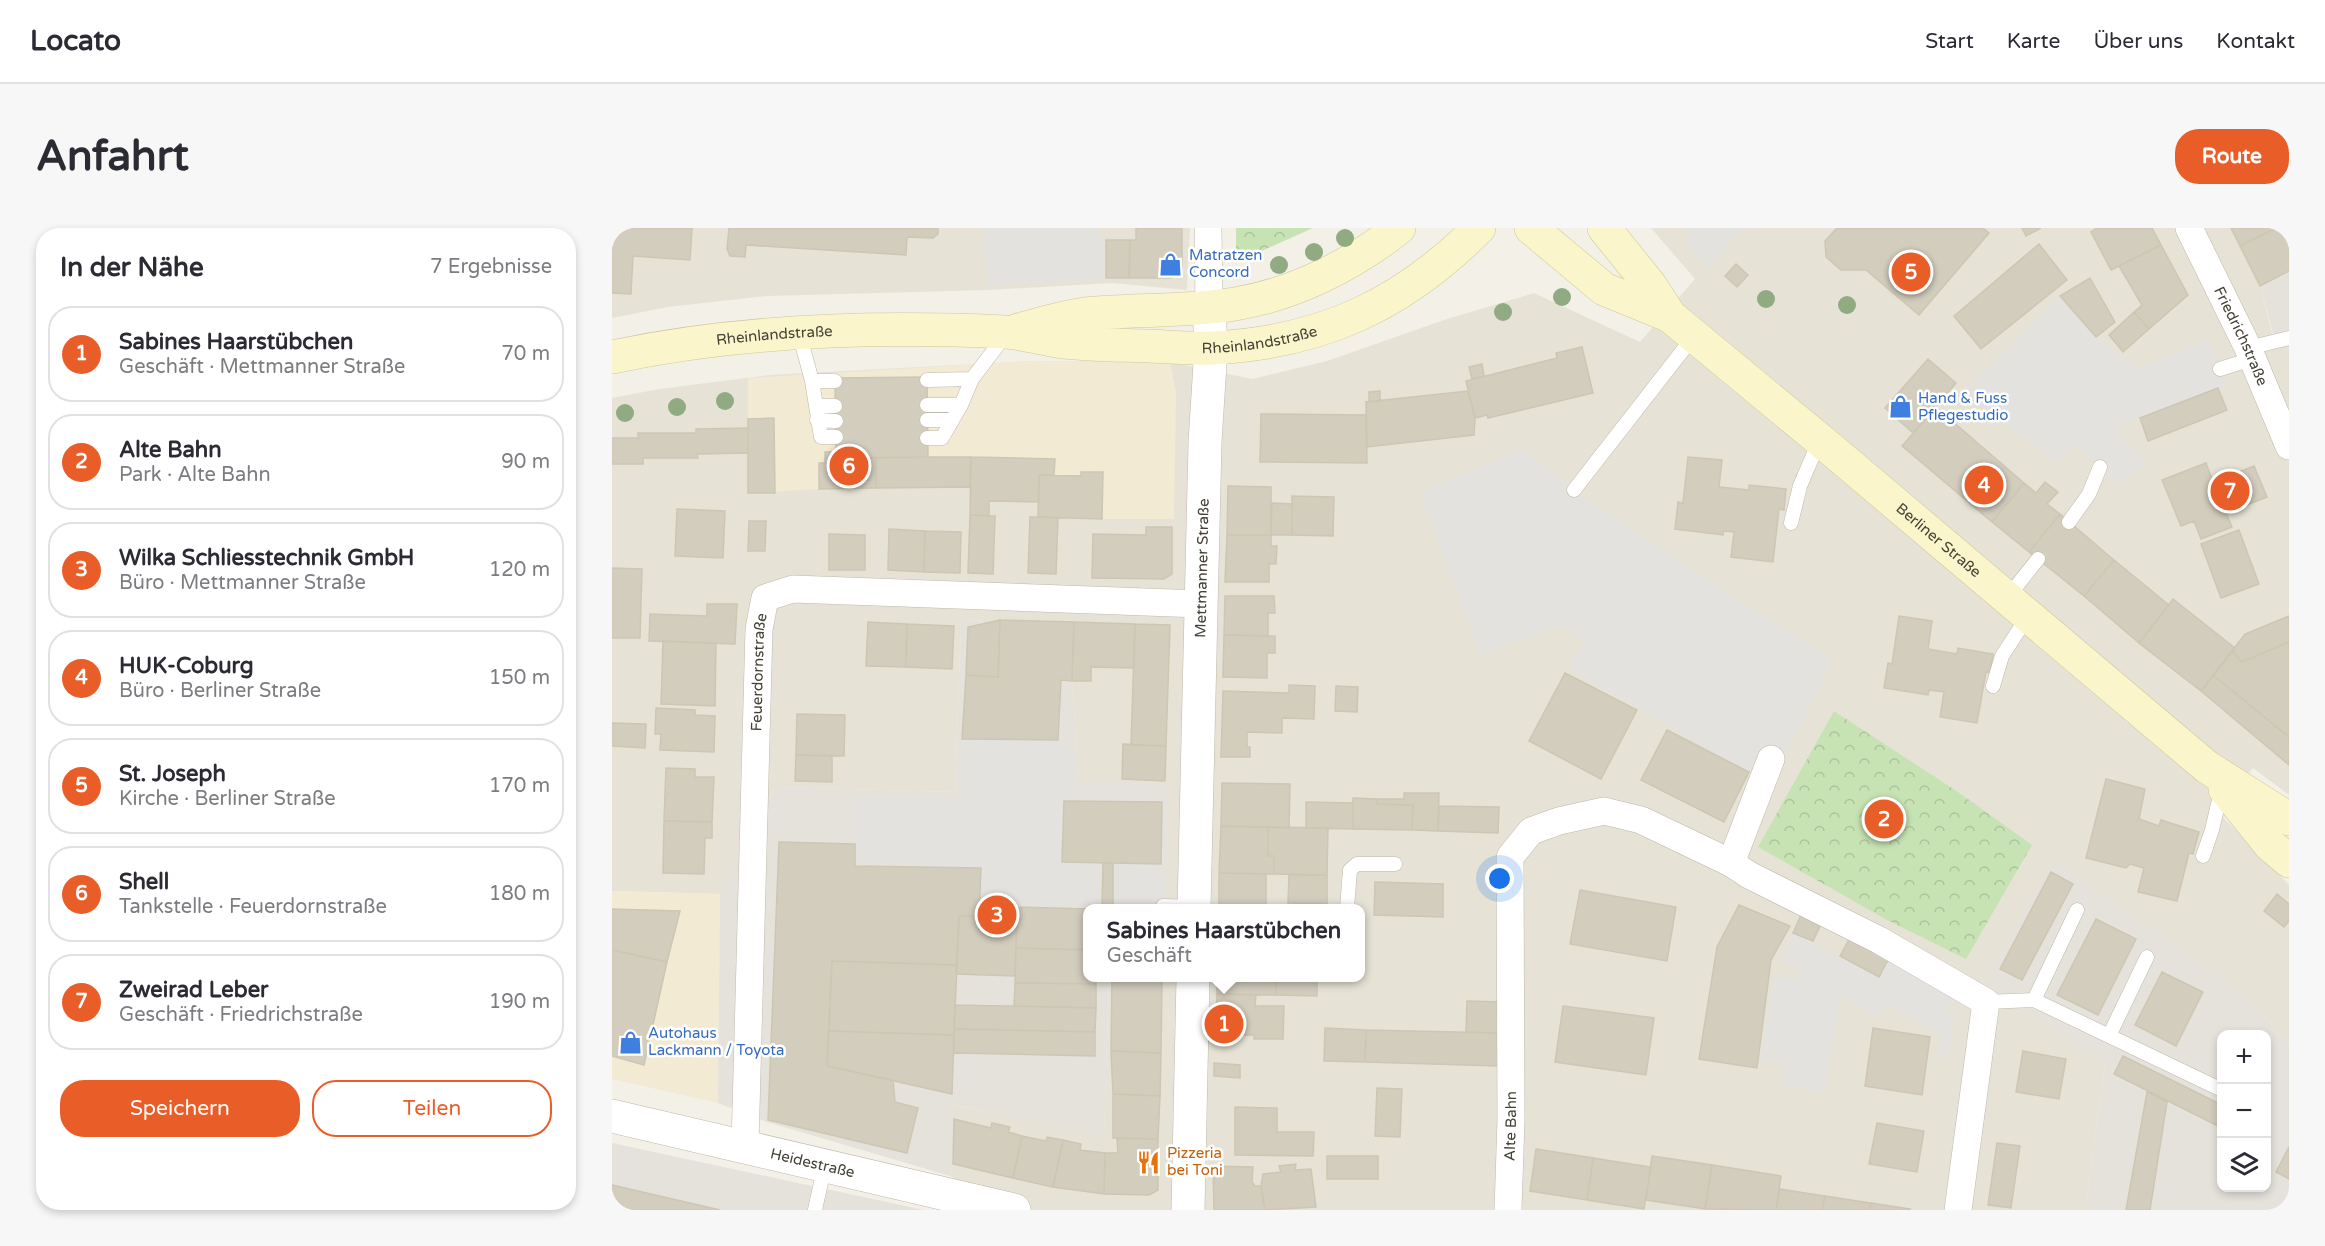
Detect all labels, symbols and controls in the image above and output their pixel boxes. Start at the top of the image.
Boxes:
text: Locato [30,24,121,58]
text: Start [1925,29,1974,54]
text: Karte [2007,29,2060,54]
text: Über uns [2093,29,2183,54]
text: Kontakt [2216,29,2295,54]
button: Route [2175,129,2289,184]
text: Anfahrt [36,131,189,182]
place label: Matratzen Concord [1189,246,1262,281]
pin: 5 [1892,250,1930,294]
shop icon: Matratzen Concord [1158,251,1184,277]
text: In der Nähe [60,252,204,283]
text: 7 Ergebnisse [430,255,552,279]
street label: Friedrichstraße [2210,283,2272,388]
street label: Rheinlandstraße [715,322,833,349]
street label: Rheinlandstraße [1202,322,1319,357]
text: Sabines Haarstübchen [119,329,353,355]
text: 1 [75,342,88,366]
text: 70 m [501,342,550,366]
text: Geschäft · Mettmanner Straße [119,355,405,379]
place label: Hand & Fuss Pflegestudio [1918,389,2008,424]
shop icon: Hand & Fuss Pflegestudio [1887,394,1913,420]
text: Alte Bahn [119,437,222,463]
pin: 6 [830,444,868,488]
text: 2 [75,450,88,474]
text: 90 m [501,450,550,474]
pin: 4 [1964,462,2004,508]
text: Park · Alte Bahn [119,463,271,487]
pin: 7 [2210,468,2250,514]
street label: Mettmanner Straße [1191,498,1213,638]
street label: Berliner Straße [1892,499,1985,581]
text: Wilka Schliesstechnik GmbH [119,545,414,571]
text: 3 [75,558,88,582]
text: 120 m [489,558,550,582]
text: Büro · Mettmanner Straße [119,571,366,595]
street label: Feuerdornstraße [747,612,771,732]
text: HUK-Coburg [119,653,254,679]
text: 4 [75,666,88,690]
text: 150 m [489,666,550,690]
text: Büro · Berliner Straße [119,679,321,703]
text: St. Joseph [119,761,226,787]
text: 5 [75,774,88,798]
text: 170 m [489,774,550,798]
text: Kirche · Berliner Straße [119,787,335,811]
pin: 2 [1864,796,1904,842]
your location [1485,864,1514,893]
text: Shell [119,869,169,895]
text: 6 [75,882,88,906]
text: 180 m [489,882,550,906]
pin: 3 [978,892,1016,938]
text: Tankstelle · Feuerdornstraße [119,895,387,919]
popup [1083,904,1365,982]
text: Sabines Haarstübchen [1107,918,1341,944]
text: Geschäft [1107,944,1192,968]
text: Zweirad Leber [119,977,269,1003]
text: 7 [75,990,88,1014]
text: 190 m [489,990,550,1014]
pin: 1 [1204,1002,1244,1046]
text: Geschäft · Friedrichstraße [119,1003,363,1027]
place label: Autohaus Lackmann / Toyota [648,1024,785,1059]
shop icon: Autohaus Lackmann / Toyota [617,1029,643,1055]
map controls [2217,1030,2271,1192]
button: + [2217,1030,2271,1084]
button: Speichern [60,1080,300,1137]
button: Teilen [312,1080,552,1137]
button: − [2217,1084,2271,1138]
street label: Alte Bahn [1501,1091,1520,1161]
button: layers [2217,1138,2271,1192]
street label: Heidestraße [769,1144,857,1181]
place label: Pizzeria bei Toni [1167,1144,1223,1179]
restaurant icon: Pizzeria bei Toni [1136,1149,1162,1175]

